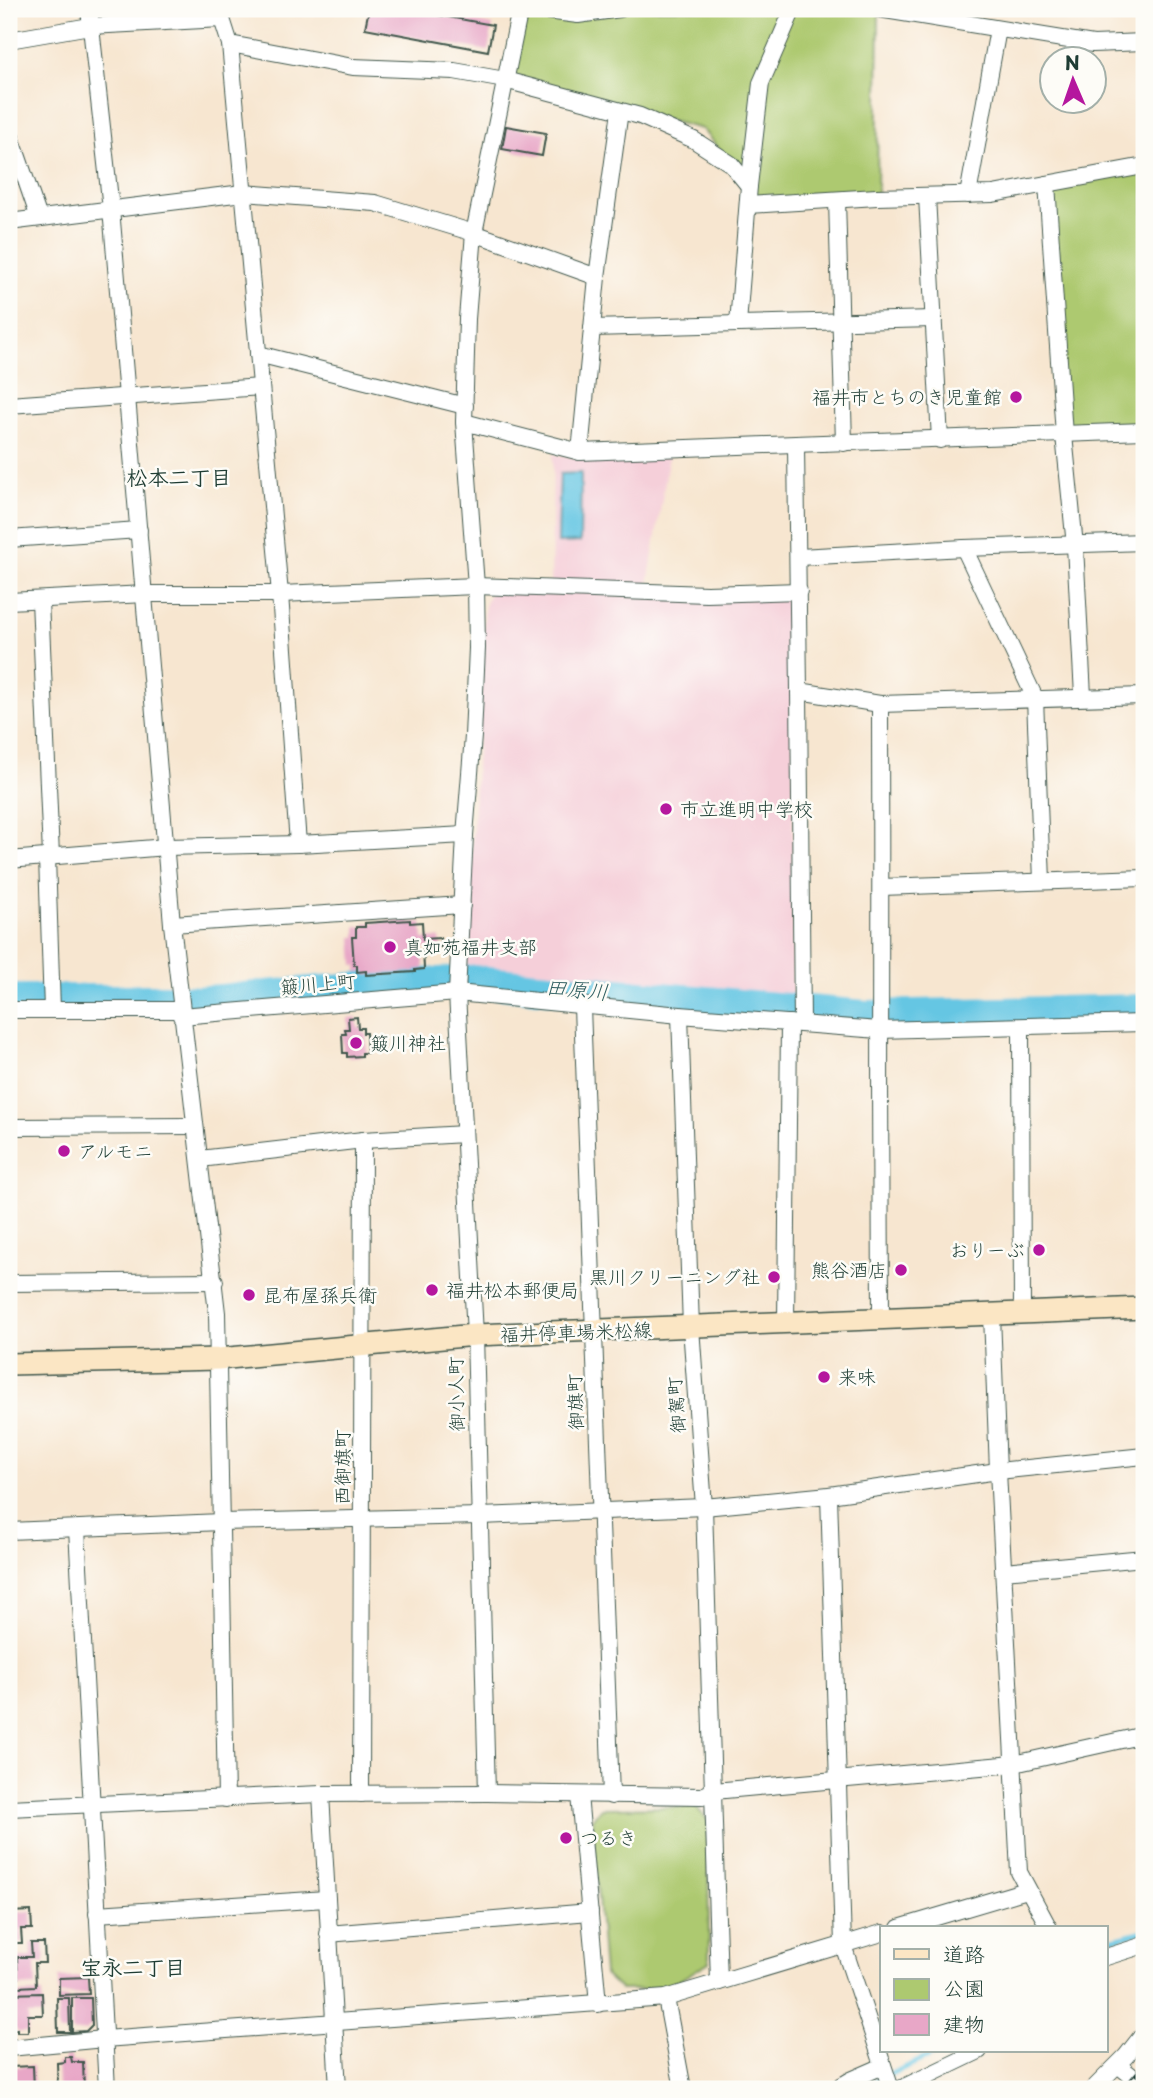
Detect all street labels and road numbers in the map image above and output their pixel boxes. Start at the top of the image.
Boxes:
street label: 簸川上町 [279,966,357,1000]
street label: 福井停車場米松線 [500,1314,652,1348]
street label: 御小人町 [440,1356,470,1432]
street label: 御旗町 [559,1373,589,1431]
street label: 御駕町 [659,1376,691,1434]
street label: 西御旗町 [327,1429,355,1505]

